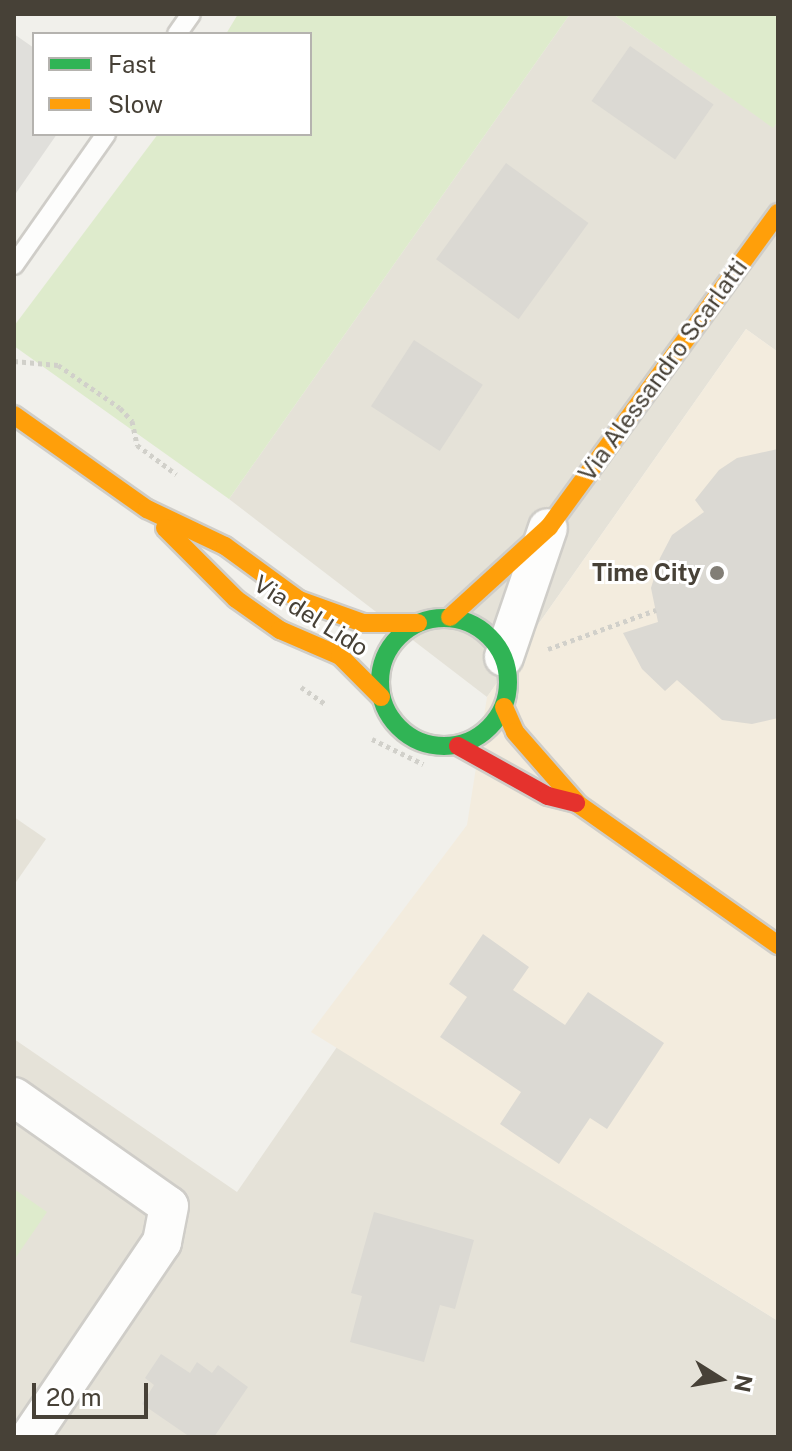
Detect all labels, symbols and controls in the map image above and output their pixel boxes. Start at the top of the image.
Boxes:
legend [32,32,312,136]
text: Fast [108,50,156,78]
text: Slow [108,90,163,118]
street label: Via Alessandro Scarlatti [573,253,753,487]
place label: Time City [592,559,701,587]
marker: Time City [708,564,726,582]
street label: Via del Lido [248,569,374,663]
north arrow [680,1339,760,1419]
scale bar [36,1367,152,1417]
text: N [729,1373,758,1395]
text: 20 m [46,1383,102,1411]

